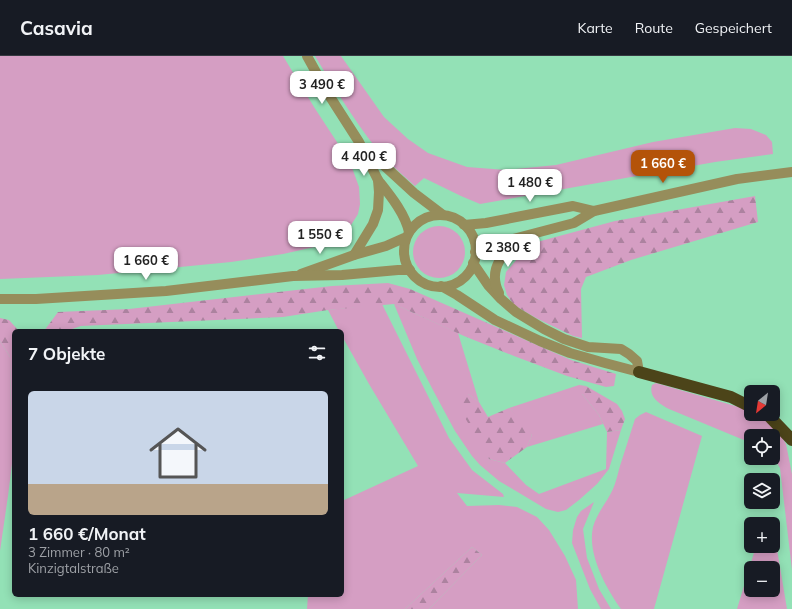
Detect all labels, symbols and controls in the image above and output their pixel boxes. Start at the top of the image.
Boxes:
text: Casavia [20,16,93,40]
text: Karte [578,19,613,37]
text: Route [635,19,673,37]
text: Gespeichert [695,19,772,37]
pin: 3 490 € [285,71,359,105]
text: 3 490 € [299,76,345,92]
pin: 4 400 € [327,143,401,177]
text: 4 400 € [341,148,387,164]
pin: 1 660 € [626,150,700,184]
text: 1 660 € [640,155,686,171]
pin: 1 480 € [493,169,567,203]
text: 1 480 € [507,174,553,190]
pin: 1 550 € [283,221,357,255]
text: 1 550 € [297,226,343,242]
pin: 2 380 € [471,234,545,268]
text: 2 380 € [485,239,531,255]
pin: 1 660 € [109,247,183,281]
text: 1 660 € [123,252,169,268]
icon: filters [306,342,328,364]
text: 7 Objekte [28,343,105,364]
north arrow [744,385,780,421]
map controls [744,385,780,597]
icon: home [142,417,214,489]
button: locate [744,429,780,465]
button: layers [744,473,780,509]
button: + [744,517,780,553]
text: 1 660 €/Monat [28,523,146,544]
text: 3 Zimmer · 80 m² [28,544,130,560]
text: Kinzigtalstraße [28,560,119,576]
button: − [744,561,780,597]

